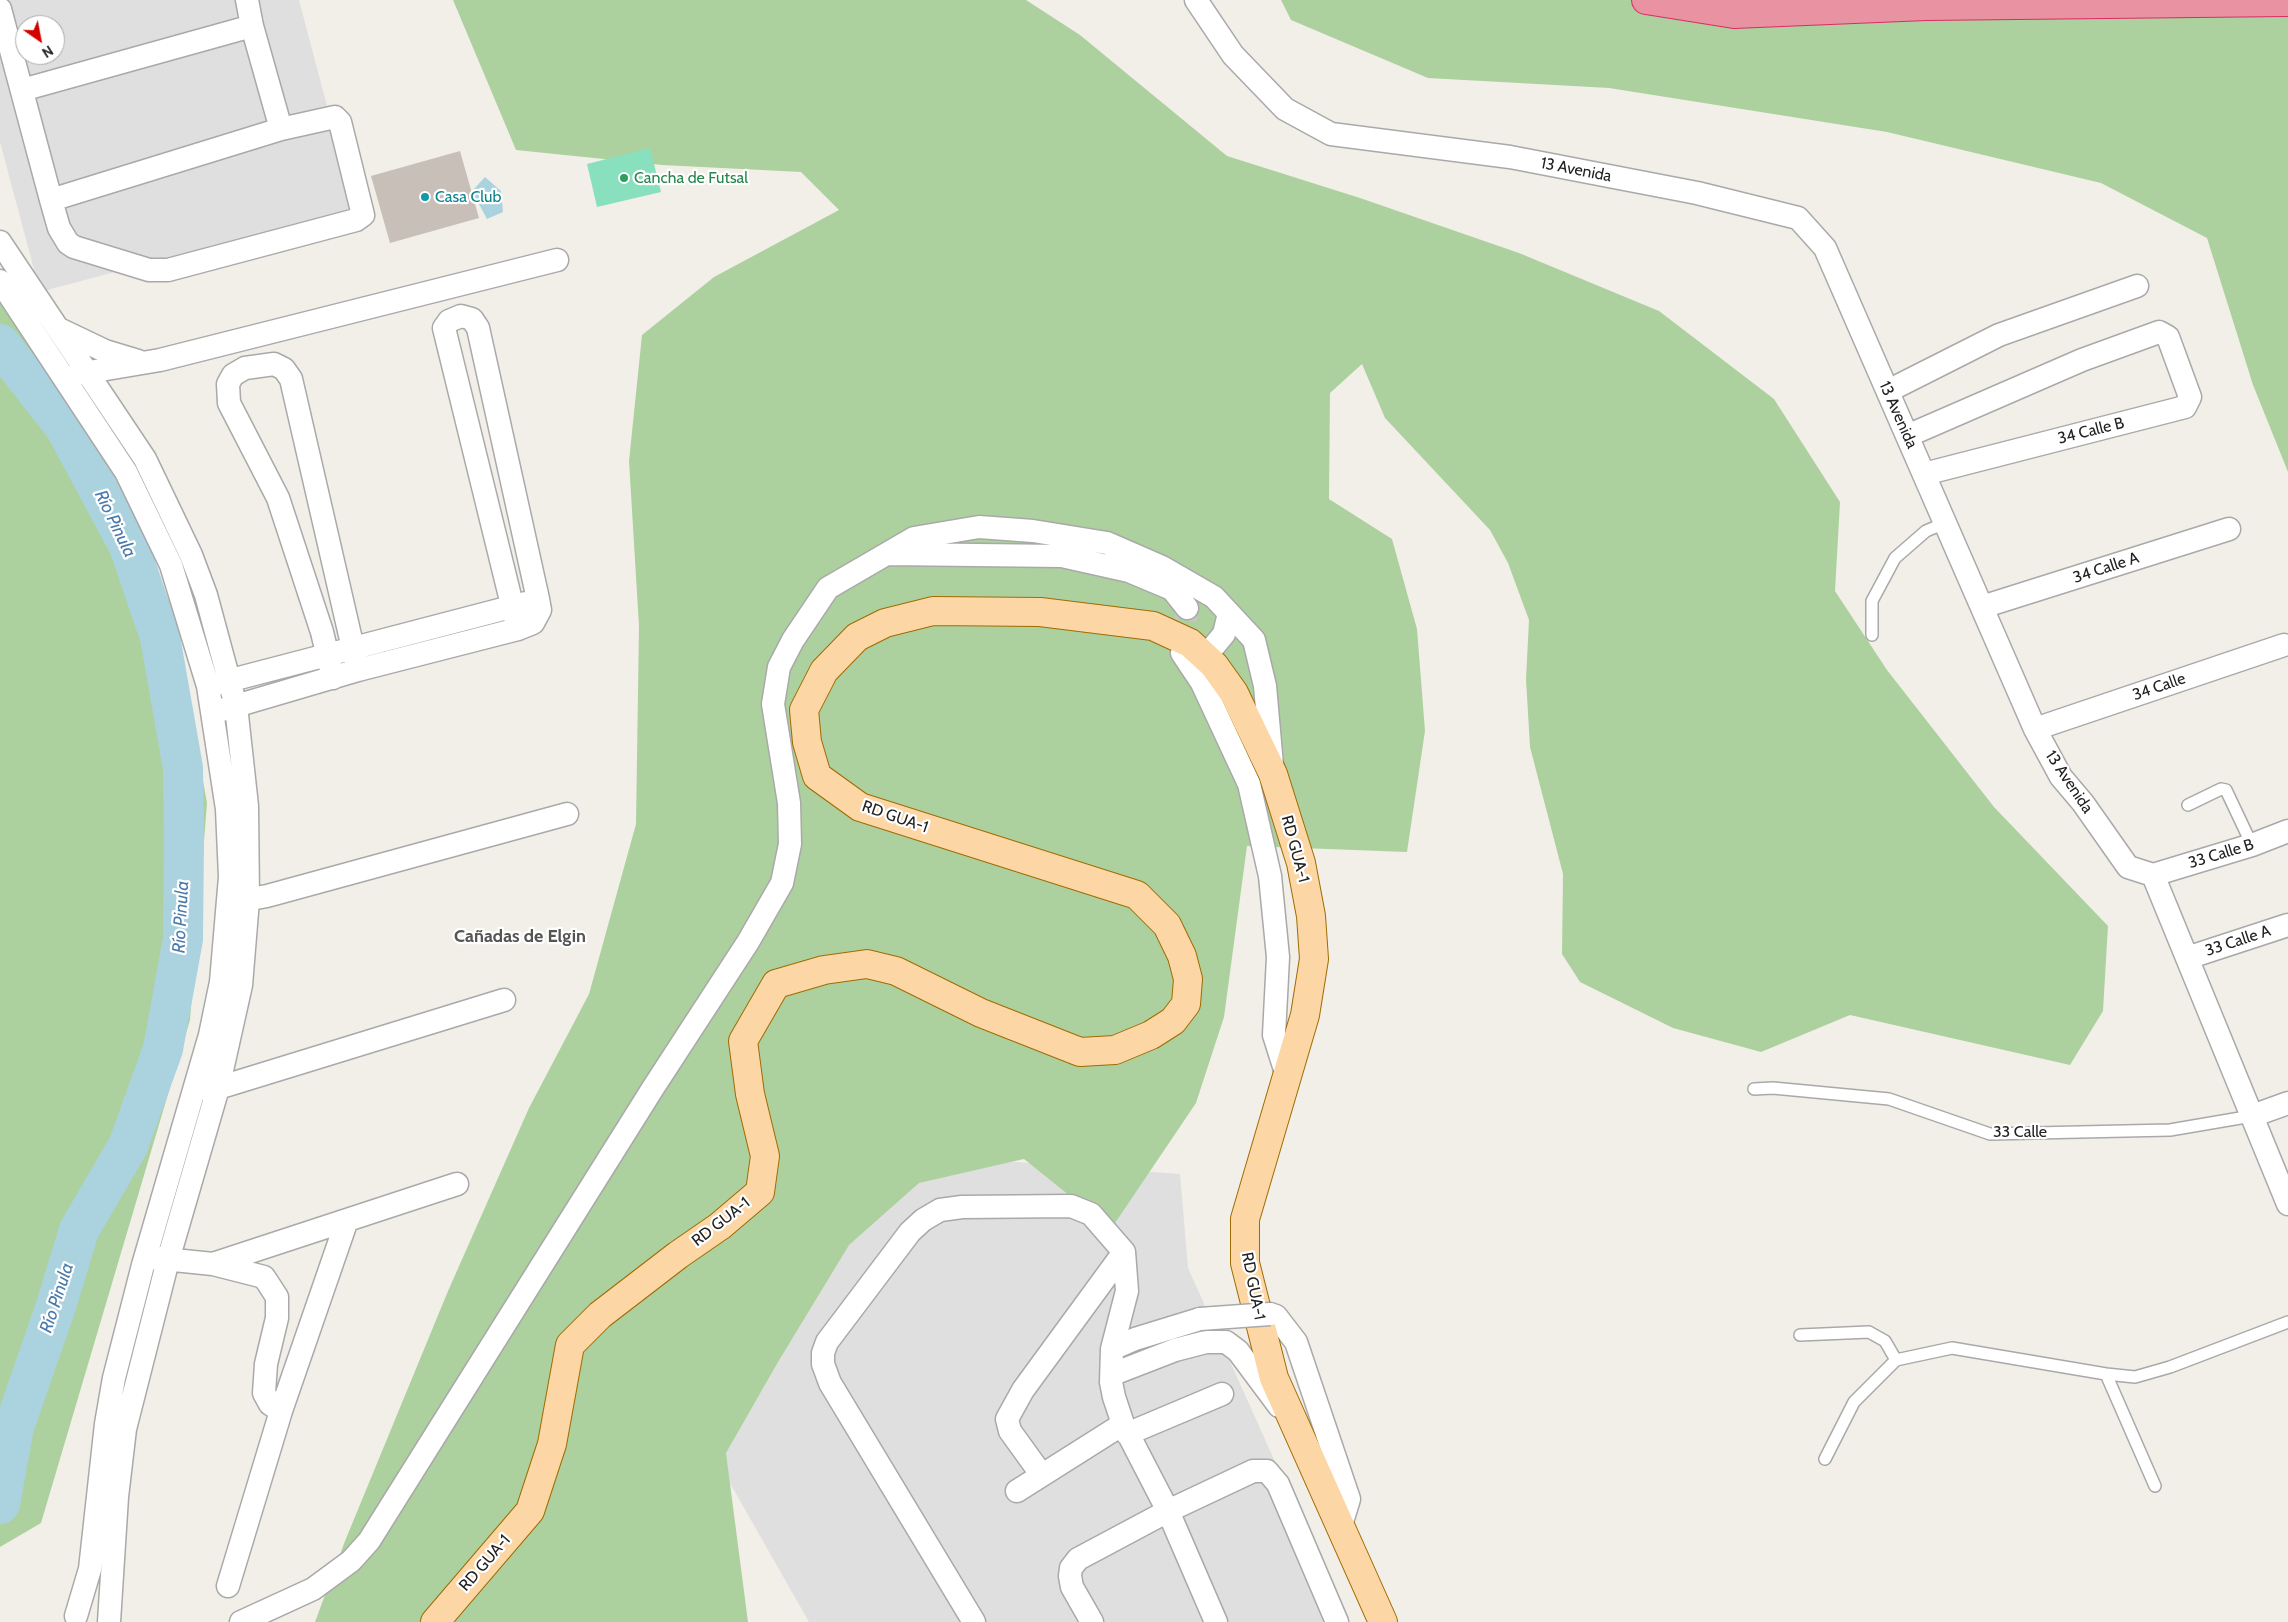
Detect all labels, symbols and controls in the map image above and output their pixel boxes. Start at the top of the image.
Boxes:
north arrow [15,15,65,65]
text: N [39,41,57,62]
street label: 13 Avenida [1539,154,1613,186]
place label: Cancha de Futsal [634,168,748,188]
marker: Cancha de Futsal [618,172,630,184]
place label: Casa Club [435,187,501,207]
marker: Casa Club [419,191,431,203]
street label: 13 Avenida [1875,378,1921,452]
street label: 34 Calle B [2056,413,2126,449]
water label: Río Pinula [89,487,141,561]
street label: 34 Calle A [2071,548,2141,588]
street label: 34 Calle [2130,669,2188,705]
street label: 13 Avenida [2041,747,2097,817]
street label: RD GUA-1 [859,797,931,837]
street label: RD GUA-1 [1277,813,1313,885]
street label: 33 Calle B [2186,835,2256,873]
water label: Río Pinula [168,880,194,954]
street label: 33 Calle A [2203,921,2273,961]
district label: Cañadas de Elgin [454,926,586,948]
street label: 33 Calle [1993,1122,2047,1142]
street label: RD GUA-1 [688,1193,754,1251]
street label: RD GUA-1 [1237,1251,1269,1321]
water label: Río Pinula [36,1260,78,1336]
street label: RD GUA-1 [455,1531,515,1595]

